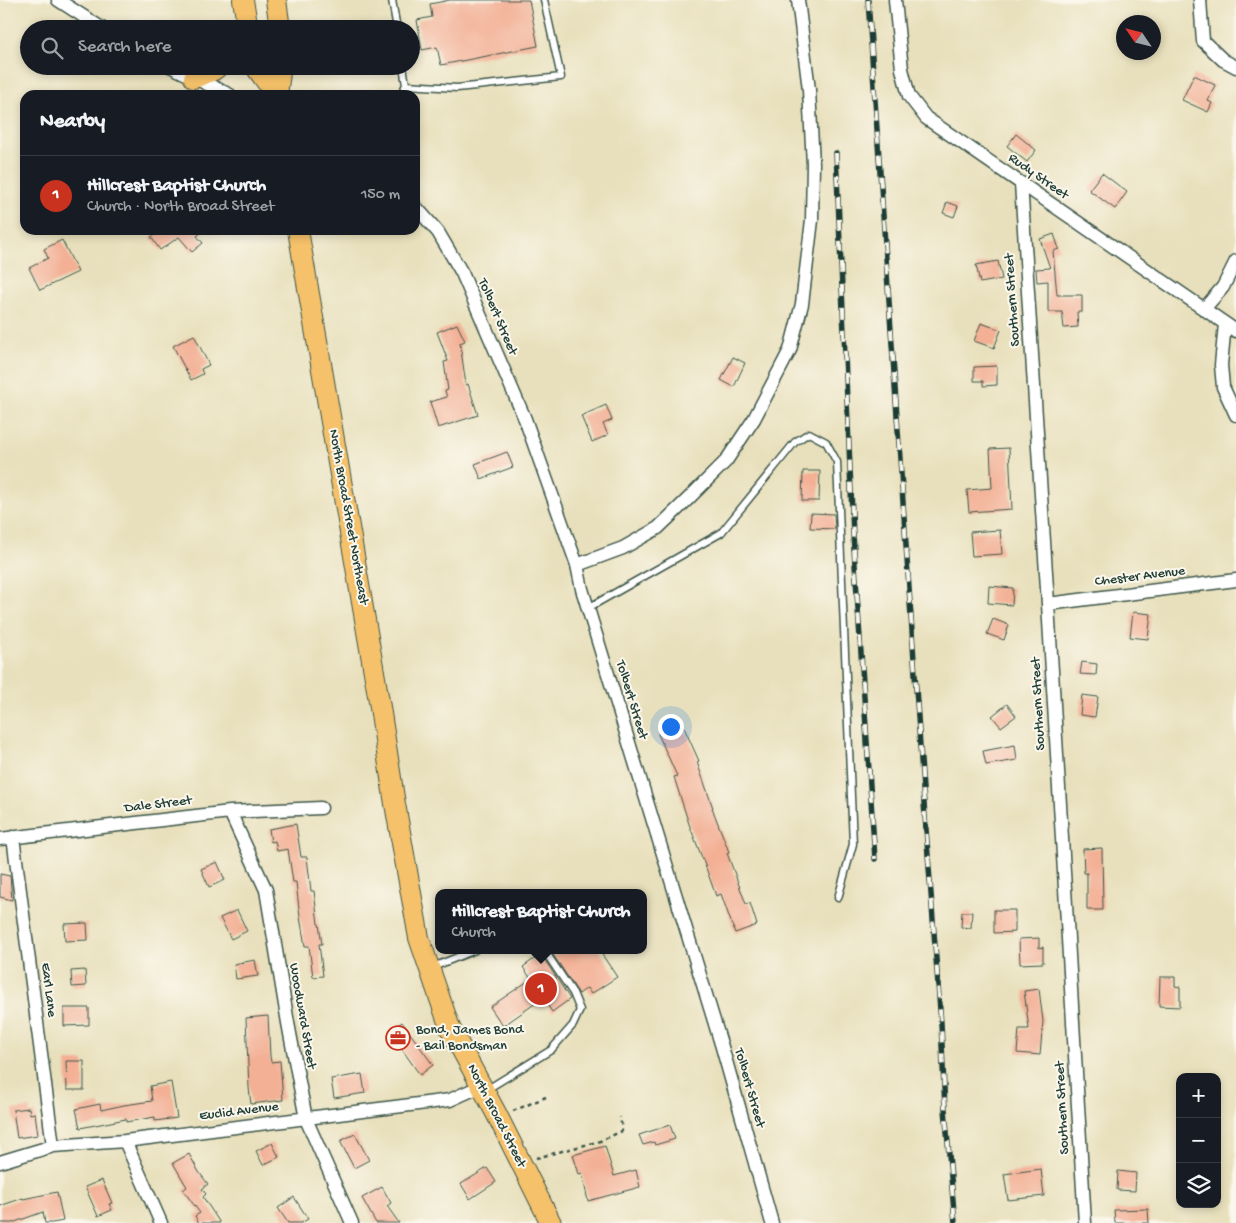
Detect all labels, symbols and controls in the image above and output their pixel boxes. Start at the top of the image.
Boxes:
north arrow [1116,15,1161,60]
search box [20,20,420,75]
icon: search [38,34,66,62]
text: Search here [78,36,172,59]
text: Nearby [40,110,105,135]
street label: Rudy Street [1005,150,1072,205]
text: Hillcrest Baptist Church [87,175,266,198]
text: 1 [53,186,59,205]
text: 150 m [361,186,400,205]
text: Church · North Broad Street [87,198,274,217]
street label: Southern Street [1001,252,1025,347]
street label: Tolbert Street [473,275,521,359]
street label: North Broad Street Northeast [324,428,372,607]
street label: Chester Avenue [1094,563,1187,591]
street label: Southern Street [1028,656,1050,751]
street label: Tolbert Street [611,658,651,743]
your location [658,714,684,740]
street label: Dale Street [122,792,194,818]
popup [435,889,647,954]
text: Hillcrest Baptist Church [451,901,631,924]
text: Church [451,924,496,943]
street label: Earl Lane [36,962,60,1019]
street label: Woodward Street [284,962,320,1071]
pin: 1 [525,970,557,1008]
place label: Bond, James Bond - Bail Bondsman [415,1022,525,1055]
office icon: Bond, James Bond - Bail Bondsman [385,1025,411,1051]
street label: Tolbert Street [729,1045,769,1131]
street label: Southern Street [1052,1060,1074,1155]
street label: North Broad Street [463,1061,530,1172]
map controls [1176,1073,1221,1208]
button: + [1176,1073,1221,1118]
street label: Euclid Avenue [198,1099,280,1125]
button: − [1176,1118,1221,1163]
button: layers [1176,1163,1221,1208]

